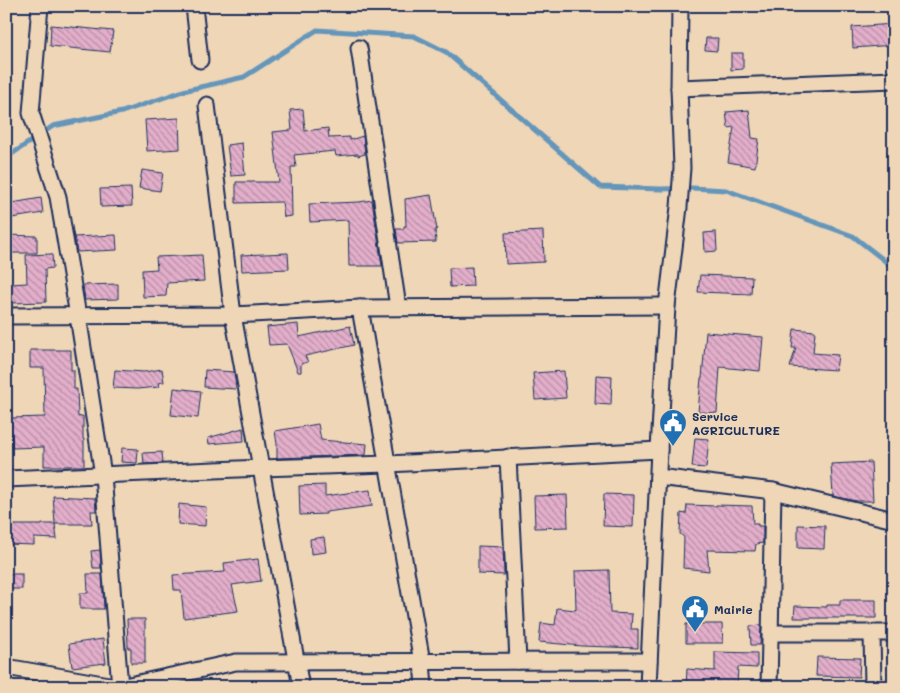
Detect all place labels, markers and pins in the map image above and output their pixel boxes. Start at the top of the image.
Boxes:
public building icon: Service AGRICULTURE [658,408,688,447]
place label: Service AGRICULTURE [692,408,780,438]
public building icon: Mairie [680,594,710,633]
place label: Mairie [714,601,753,617]

